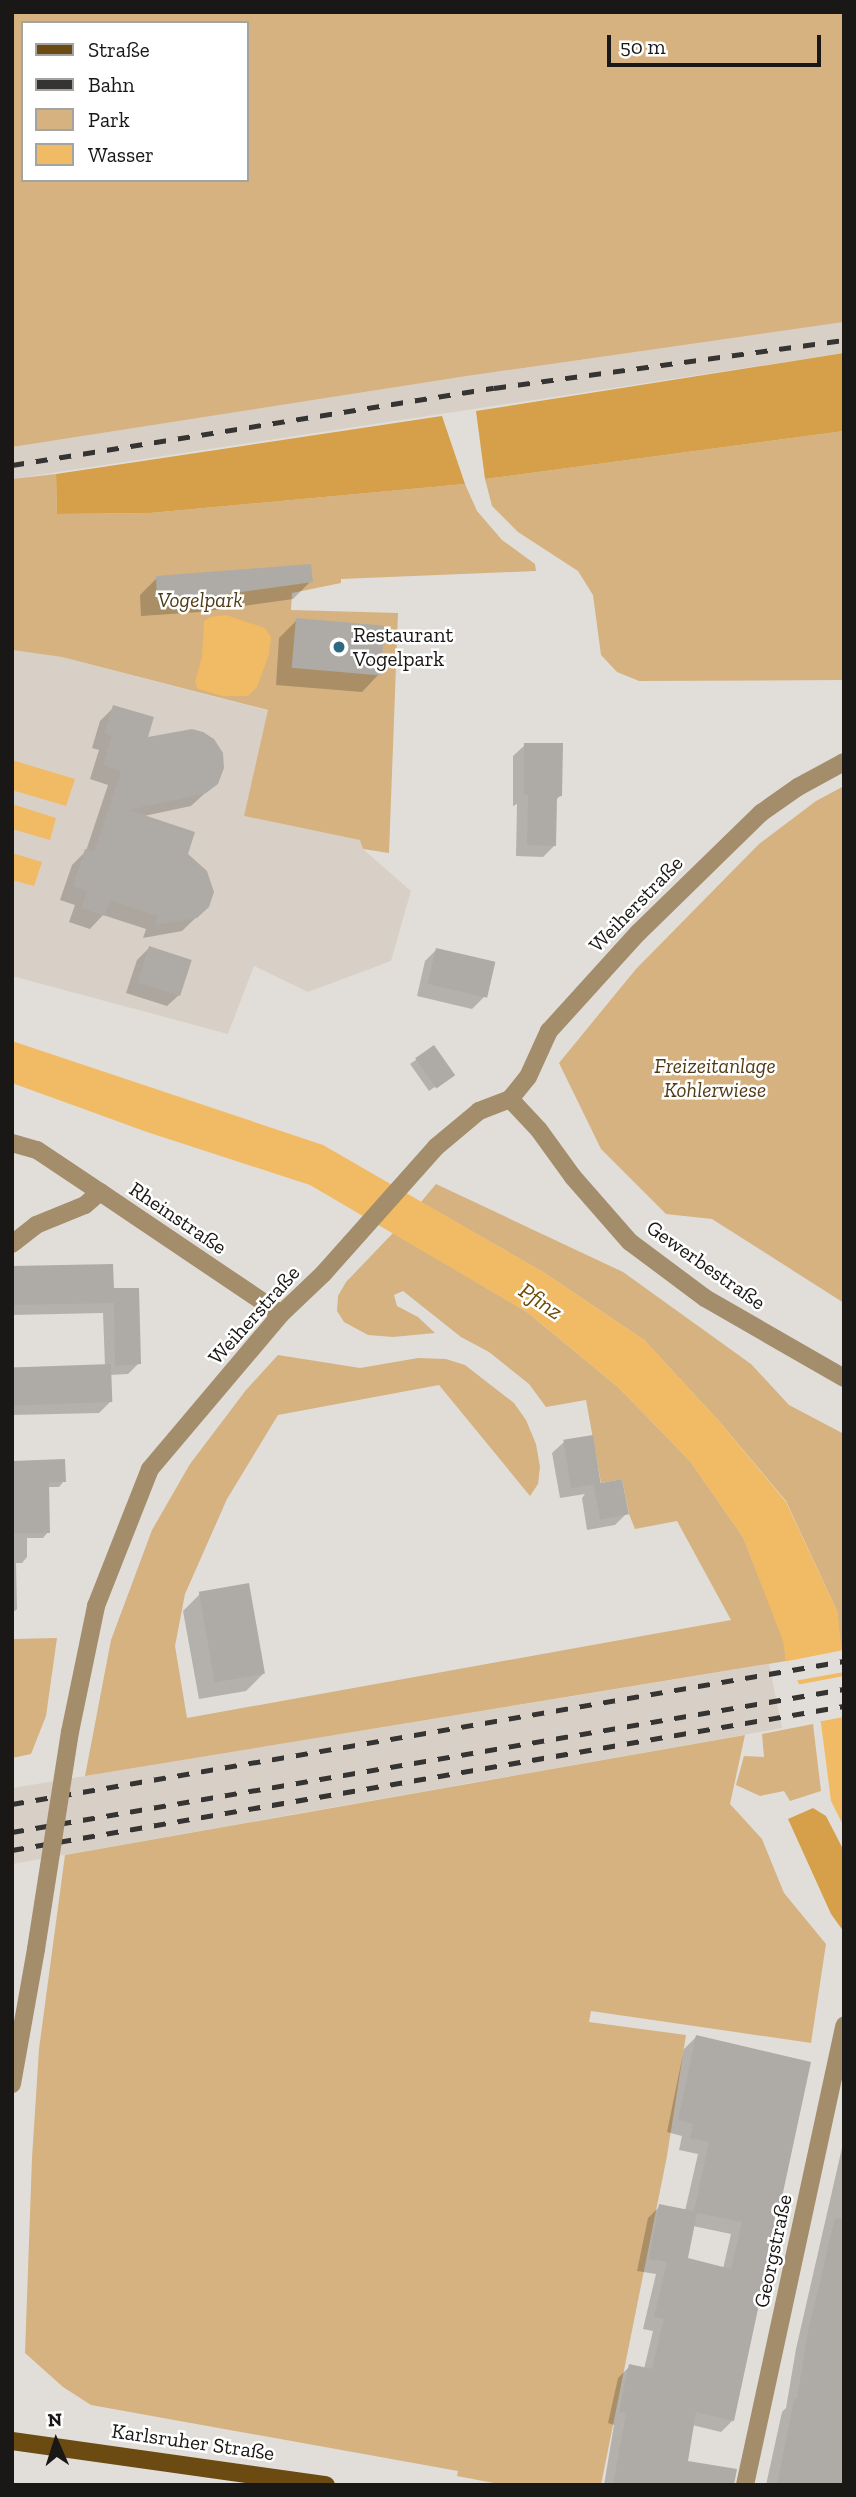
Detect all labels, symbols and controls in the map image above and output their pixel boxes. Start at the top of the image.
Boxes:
legend [21,21,248,182]
scale bar [611,21,824,65]
text: 50 m [620,34,666,59]
text: Straße [88,37,150,62]
text: Bahn [88,72,135,97]
text: Park [88,107,130,132]
text: Wasser [88,142,154,167]
park label: Vogelpark [157,587,243,613]
place label: Restaurant Vogelpark [353,622,453,672]
marker: Restaurant Vogelpark [331,639,347,655]
street label: Weiherstraße [584,851,688,957]
park label: Freizeitanlage Kohlerwiese [654,1053,776,1103]
street label: Rheinstraße [125,1176,231,1260]
street label: Gewerbestraße [642,1215,770,1315]
street label: Weiherstraße [203,1260,305,1370]
water label: Pfinz [514,1276,568,1326]
street label: Georgstraße [749,2192,797,2310]
north arrow [21,2406,91,2476]
text: N [47,2408,63,2431]
street label: Karlsruher Straße [110,2418,276,2466]

